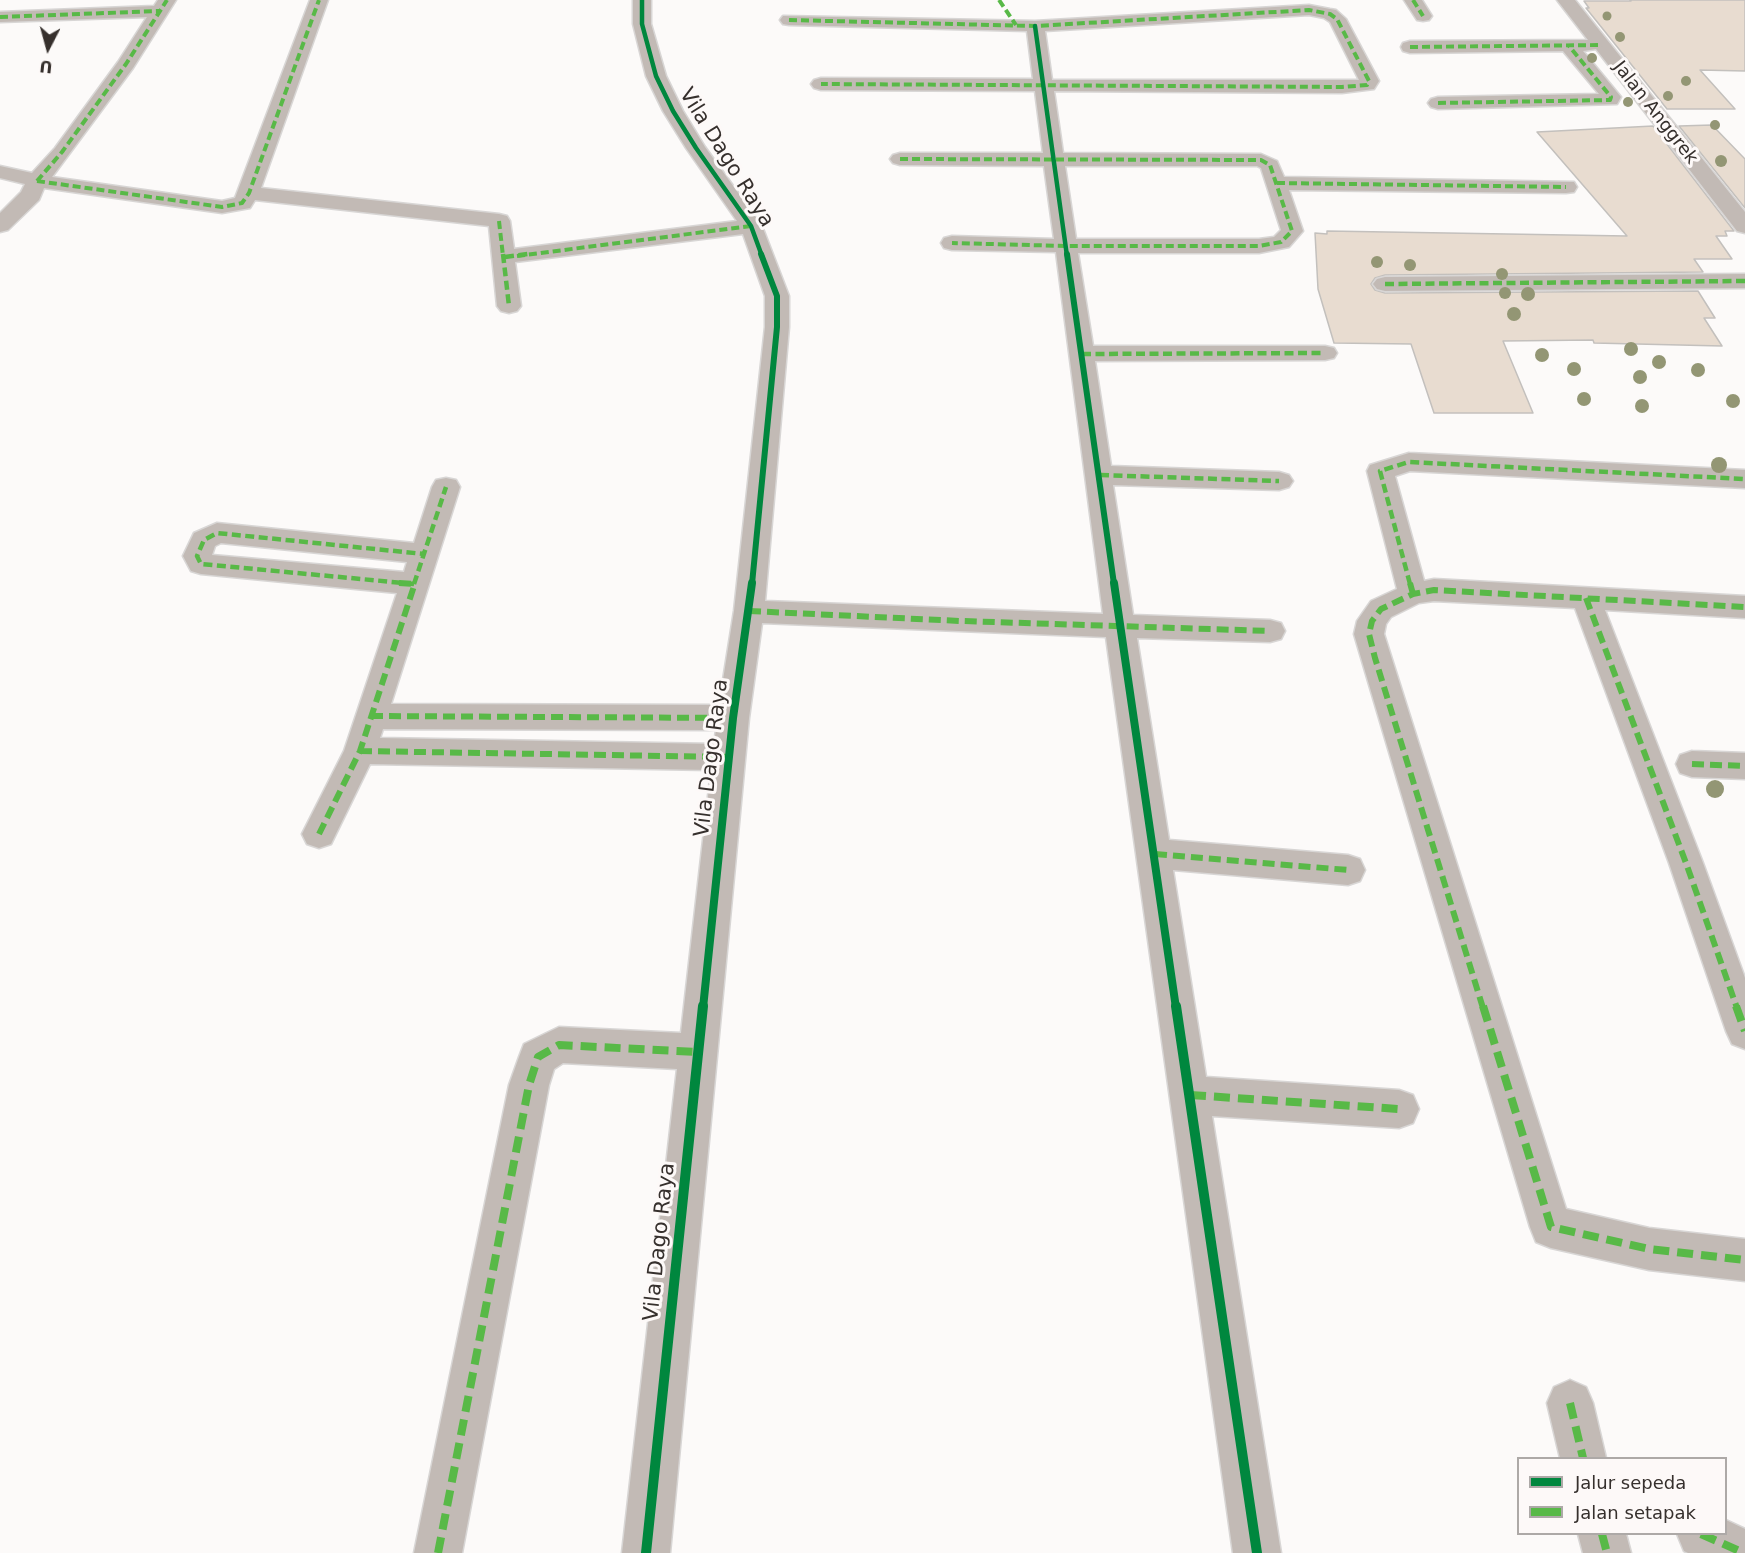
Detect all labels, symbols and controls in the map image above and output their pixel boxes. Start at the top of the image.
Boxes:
north arrow [18,18,78,78]
text: U [39,56,54,77]
street label: Jalan Anggrek [1608,57,1702,169]
street label: Vila Dago Raya [673,84,779,232]
street label: Vila Dago Raya [690,677,734,839]
street label: Vila Dago Raya [639,1161,681,1323]
legend [1517,1457,1727,1535]
text: Jalur sepeda [1575,1472,1686,1493]
text: Jalan setapak [1575,1502,1696,1523]

